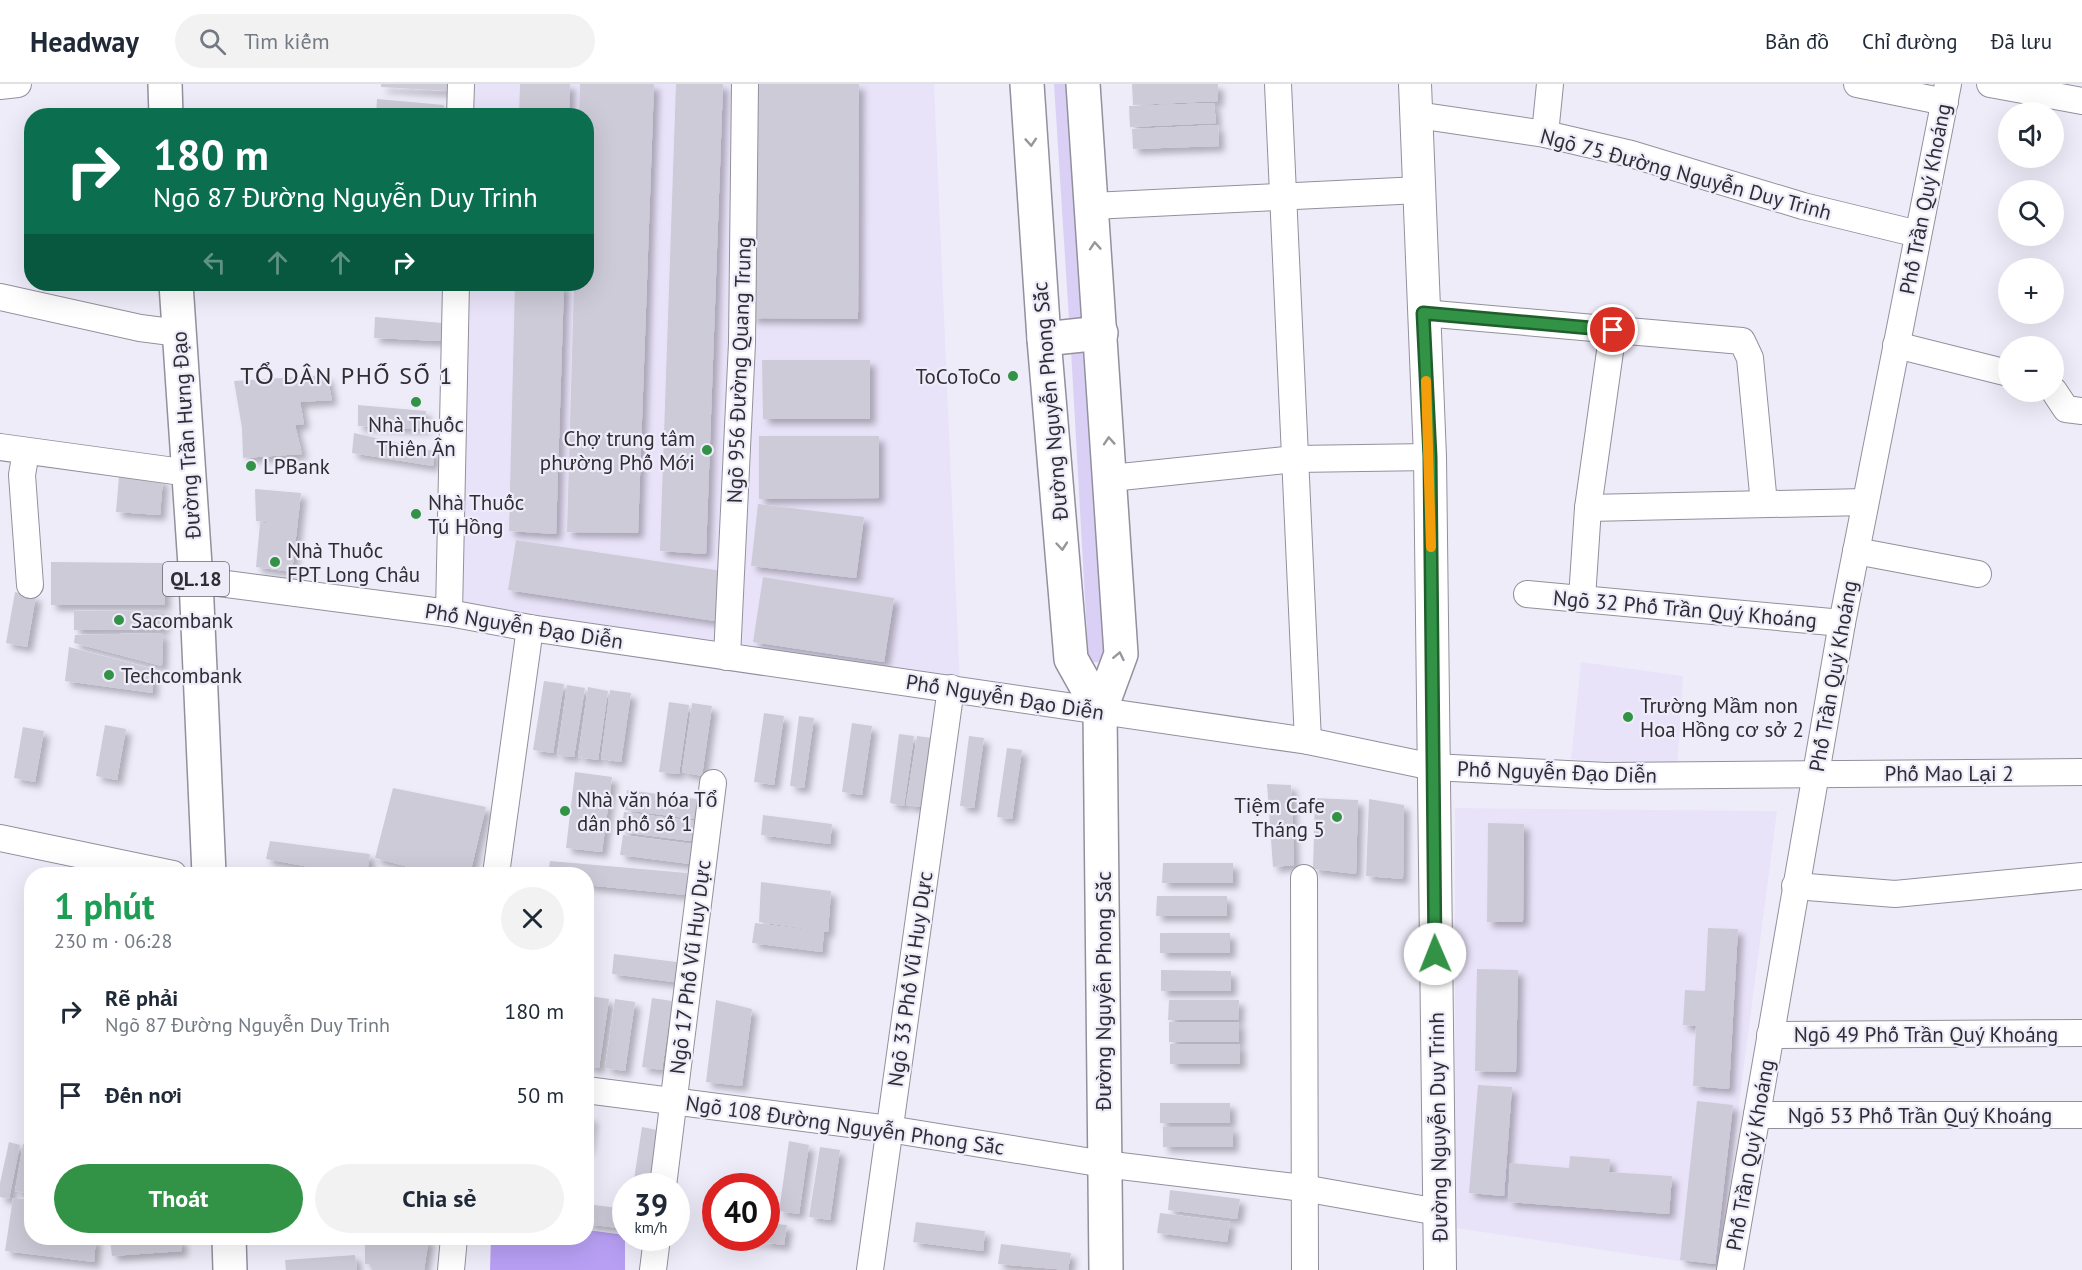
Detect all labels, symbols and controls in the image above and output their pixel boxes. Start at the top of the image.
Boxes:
search box [175,14,595,68]
text: Headway [30,23,139,60]
icon: search [196,25,229,58]
text: Tìm kiếm [244,27,330,55]
text: Bản đồ [1765,28,1829,55]
text: Chỉ đường [1862,28,1958,55]
text: Đã lưu [1991,28,2052,55]
street label: Phố Trần Quý Khoáng [1893,101,1957,297]
map controls [1998,102,2064,402]
button: sound [1998,102,2064,168]
street label: Ngõ 75 Đường Nguyễn Duy Trinh [1537,122,1835,226]
text: 180 m [153,127,269,182]
icon: right [54,132,132,210]
one-way arrow [1024,138,1037,147]
text: Ngõ 87 Đường Nguyễn Duy Trinh [153,180,538,214]
button: search [1998,180,2064,246]
street label: Ngõ 956 Đường Quang Trung [721,236,757,504]
one-way arrow [1089,242,1102,251]
icon: left [198,246,231,279]
icon: ahead [261,246,294,279]
icon: ahead [324,246,357,279]
icon: right [387,246,420,279]
button: + [1998,258,2064,324]
street label: Đường Nguyễn Phong Sắc [1026,281,1074,522]
pin [1587,304,1638,355]
icon: arrive [1596,313,1629,346]
street label: Đường Trần Hưng Đạo [165,330,207,541]
button: − [1998,336,2064,402]
district label: TỔ DÂN PHỐ SỐ 1 [240,360,454,391]
place label: ToCoToCo [916,363,1001,390]
marker: ToCoToCo [1006,369,1020,383]
marker: Nhà Thuốc Thiên Ân [409,395,423,409]
place label: Nhà Thuốc Thiên Ân [368,411,464,462]
place label: Chợ trung tâm phường Phố Mới [540,425,695,476]
one-way arrow [1102,436,1115,445]
marker: Chợ trung tâm phường Phố Mới [700,443,714,457]
place label: LPBank [263,453,330,480]
marker: LPBank [244,459,258,473]
place label: Nhà Thuốc Tú Hồng [428,489,524,540]
marker: Nhà Thuốc Tú Hồng [409,507,423,521]
place label: Nhà Thuốc FPT Long Châu [287,537,420,588]
one-way arrow [1055,542,1068,551]
marker: Nhà Thuốc FPT Long Châu [268,555,282,569]
road number: QL.18 [163,562,229,596]
street label: Phố Trần Quý Khoáng [1803,578,1863,774]
street label: Ngõ 32 Phố Trần Quý Khoáng [1552,584,1818,634]
street label: Phố Nguyễn Đạo Diễn [423,597,625,655]
place label: Sacombank [131,607,233,634]
marker: Sacombank [112,613,126,627]
one-way arrow [1112,651,1125,661]
place label: Techcombank [121,662,242,689]
marker: Techcombank [102,668,116,682]
street label: Phố Nguyễn Đạo Diễn [904,668,1106,726]
place label: Trường Mầm non Hoa Hồng cơ sở 2 [1640,692,1804,743]
marker: Trường Mầm non Hoa Hồng cơ sở 2 [1621,710,1635,724]
street label: Phố Nguyễn Đạo Diễn [1456,755,1658,789]
street label: Phố Mao Lại 2 [1884,760,2014,787]
place label: Nhà văn hóa Tổ dân phố số 1 [577,786,717,837]
place label: Tiệm Cafe Tháng 5 [1234,792,1325,843]
marker: Nhà văn hóa Tổ dân phố số 1 [558,804,572,818]
marker: Tiệm Cafe Tháng 5 [1330,810,1344,824]
street label: Ngõ 17 Phố Vũ Huy Dực [663,858,717,1076]
street label: Ngõ 33 Phố Vũ Huy Dực [882,870,938,1088]
street label: Đường Nguyễn Phong Sắc [1090,871,1117,1112]
text: 1 phút [54,882,155,929]
button: close [501,887,564,950]
position arrow [1403,922,1467,986]
text: 230 m · 06:28 [54,928,172,954]
text: Rẽ phải [105,984,178,1012]
icon: right [54,995,87,1028]
text: 180 m [504,997,564,1025]
text: Ngõ 87 Đường Nguyễn Duy Trinh [105,1012,390,1038]
street label: Đường Nguyễn Duy Trinh [1422,1012,1454,1243]
street label: Ngõ 49 Phố Trần Quý Khoáng [1794,1021,2058,1048]
street label: Phố Trần Quý Khoáng [1720,1057,1780,1253]
icon: arrive [54,1079,87,1112]
text: Đến nơi [105,1081,182,1109]
text: 50 m [516,1081,564,1109]
street label: Ngõ 108 Đường Nguyễn Phong Sắc [684,1089,1006,1161]
street label: Ngõ 53 Phố Trần Quý Khoáng [1788,1102,2052,1129]
button: Thoát [54,1164,303,1233]
button: Chia sẻ [315,1164,564,1233]
speed limit sign: 40 [702,1173,780,1251]
text: 39 [634,1185,668,1224]
text: km/h [635,1218,667,1237]

